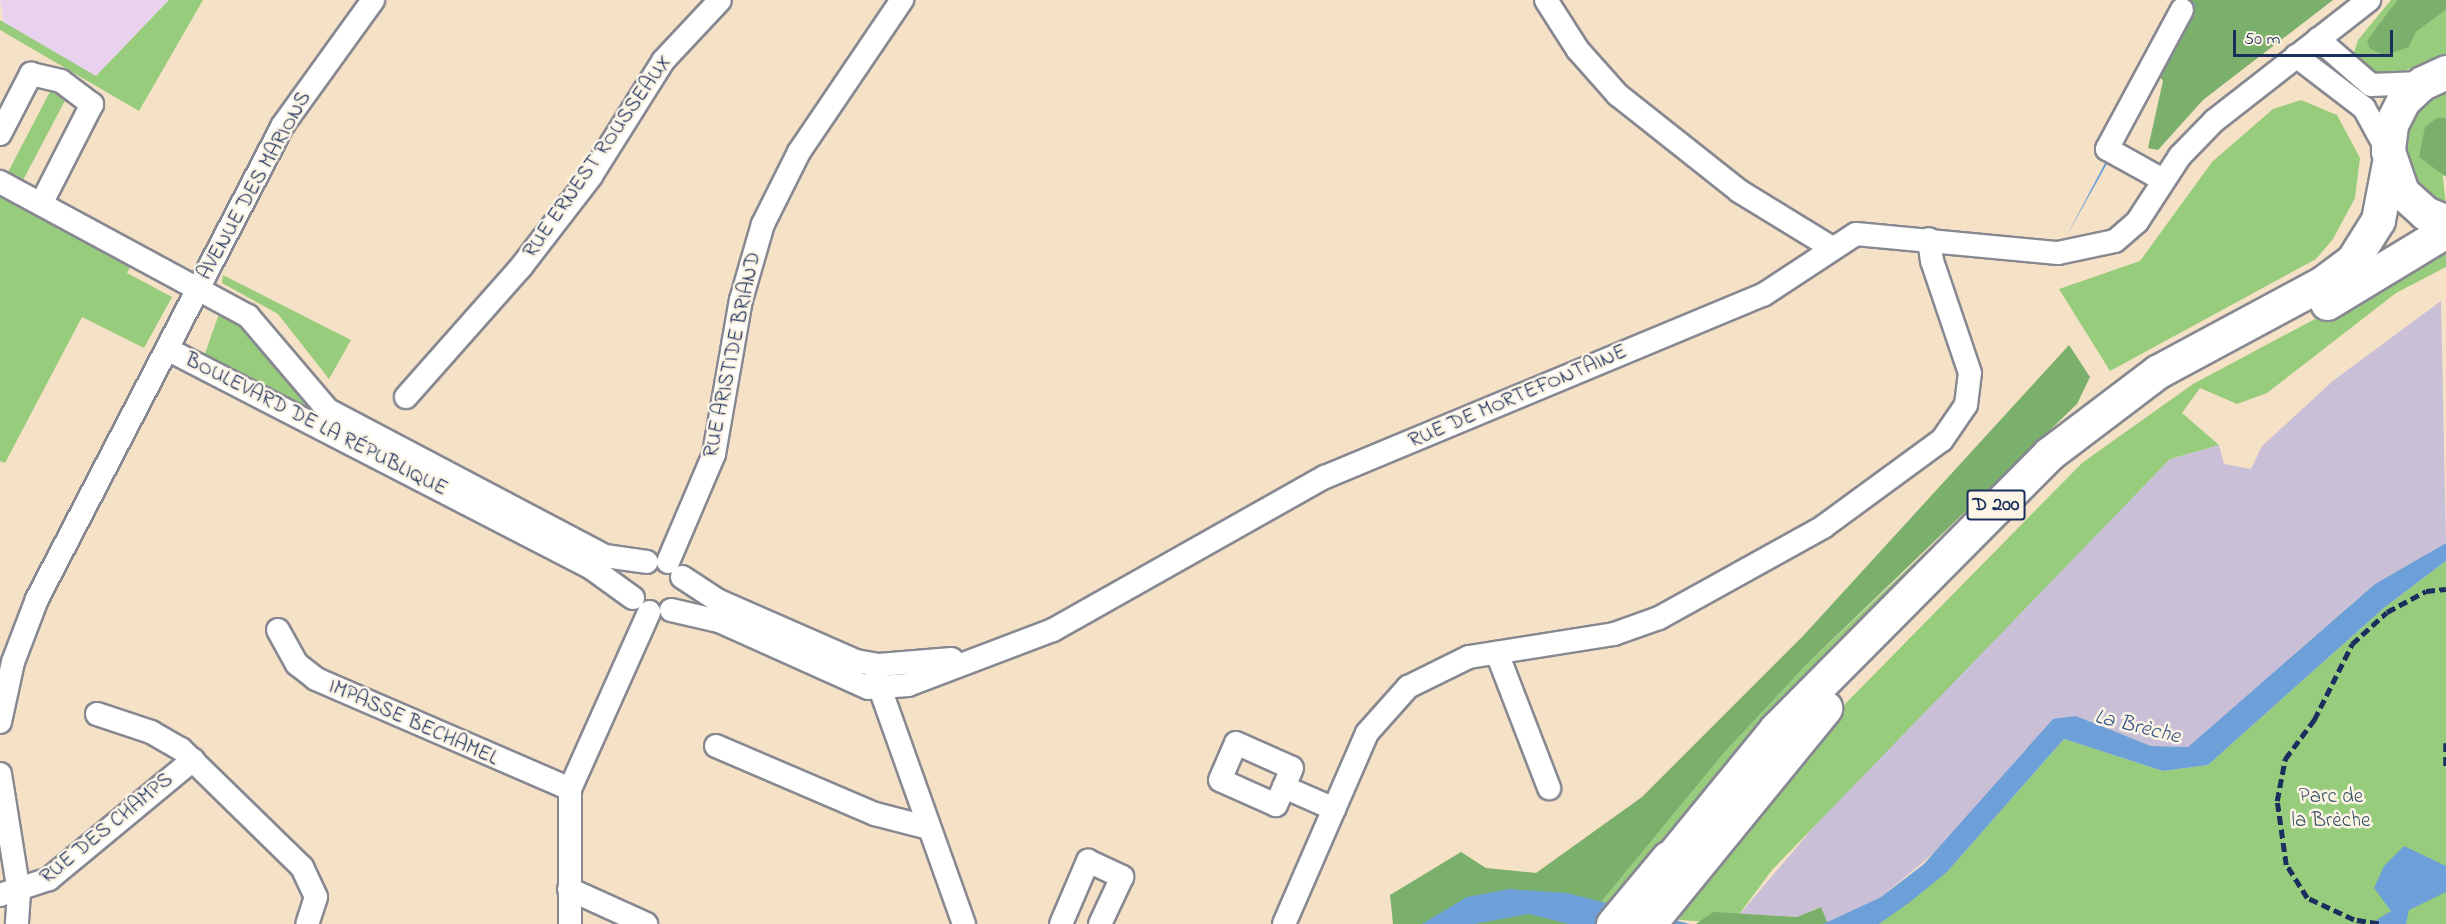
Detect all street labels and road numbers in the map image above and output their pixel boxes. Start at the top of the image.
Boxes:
street label: RUE ERNEST ROUSSEAUX [518,51,678,263]
street label: AVENUE DES MARIONS [193,87,317,285]
street label: RUE ARISTIDE BRIAND [699,250,767,460]
street label: RUE DE MORTEFONTAINE [1405,340,1631,454]
street label: BOULEVARD DE LA RÉPUBLIQUE [181,348,451,502]
road number: D 200 [1966,488,2026,522]
street label: IMPASSE BECHAMEL [324,674,502,772]
street label: RUE DES CHAMPS [36,768,178,890]

